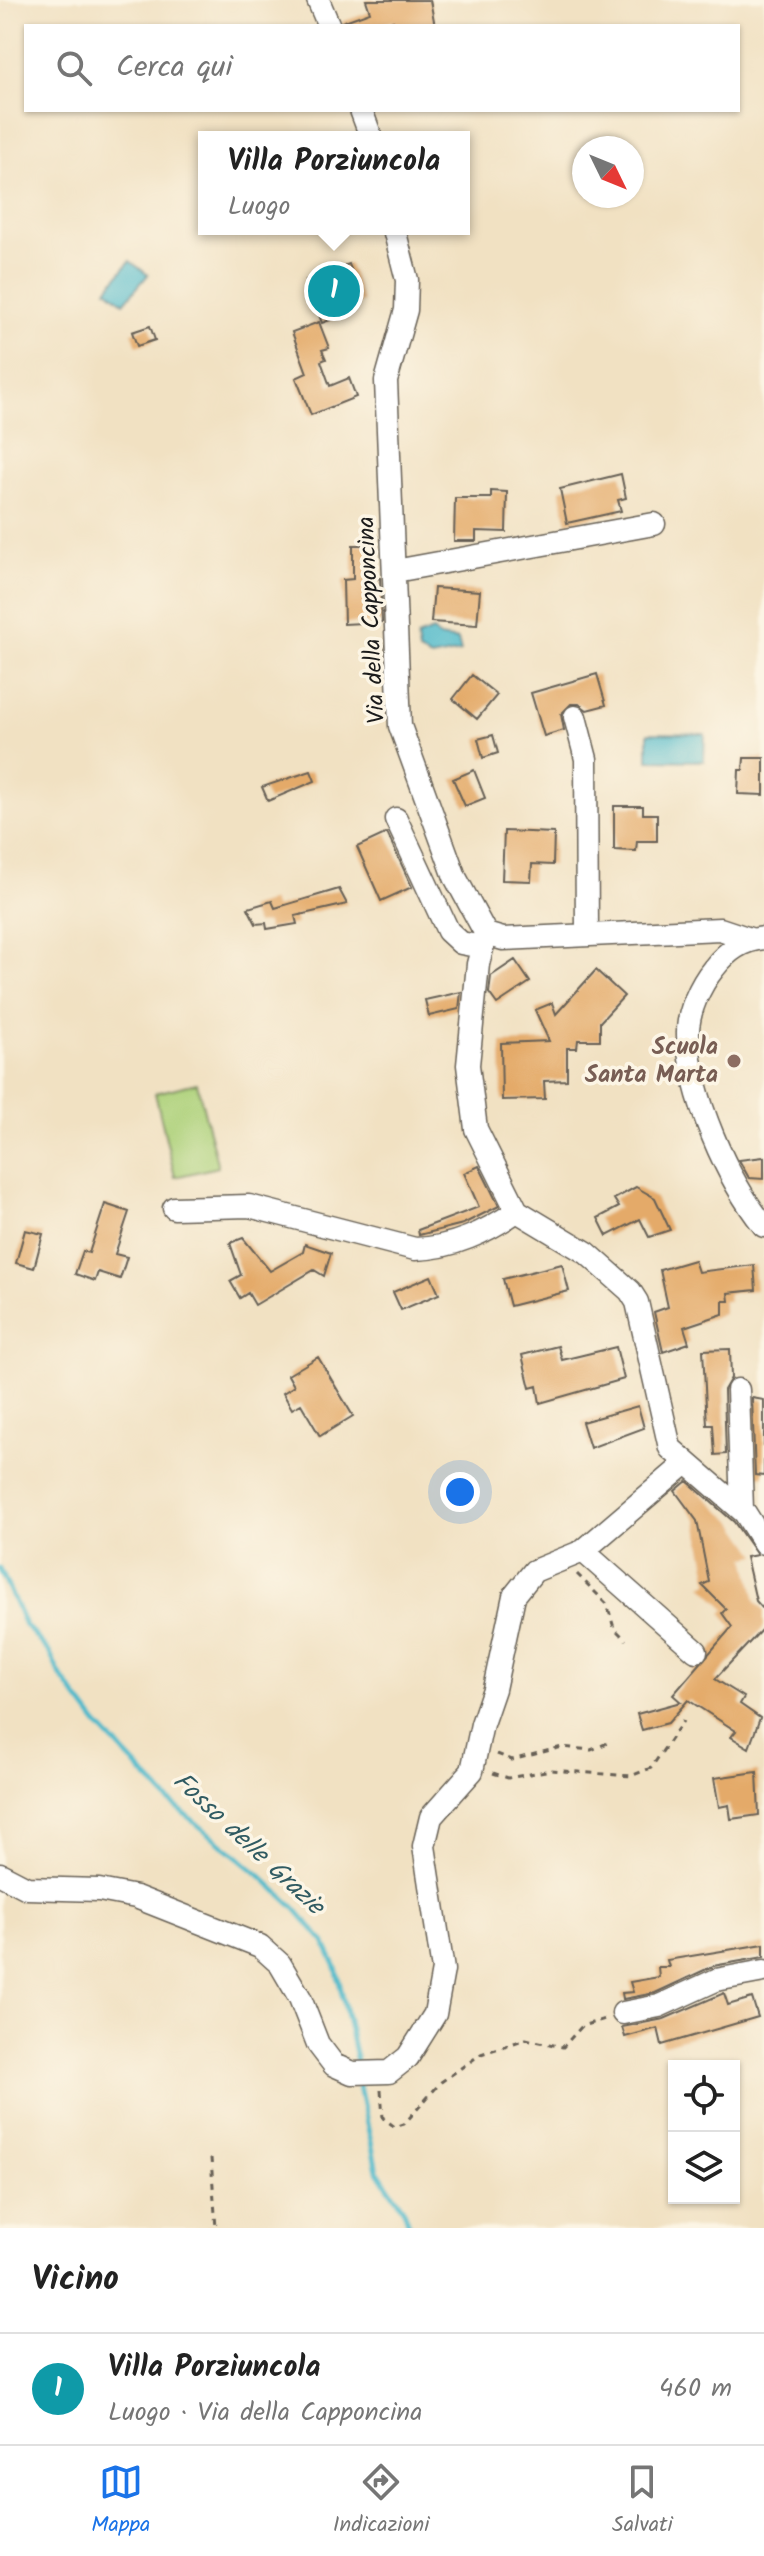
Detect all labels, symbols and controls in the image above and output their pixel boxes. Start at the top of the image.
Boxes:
search box [24,24,740,112]
text: Cerca qui [116,44,233,92]
icon: search [52,46,96,90]
popup [198,131,470,235]
north arrow [572,136,644,208]
text: Villa Porziuncola [228,138,440,186]
text: Luogo [228,186,290,228]
pin: 1 [308,261,360,321]
street label: Via della Capponcina [347,515,397,725]
place label: Scuola Santa Marta [585,1028,718,1095]
marker: Scuola Santa Marta [725,1052,743,1070]
your location [440,1472,480,1512]
water label: Fosso delle Grazie [162,1762,335,1928]
map controls [668,2060,740,2204]
button: locate [668,2060,740,2132]
button: layers [668,2132,740,2204]
text: Vicino [32,2253,119,2307]
text: Villa Porziuncola [108,2344,321,2392]
text: 1 [54,2368,62,2410]
text: 460 m [659,2368,732,2410]
text: Luogo · Via della Capponcina [108,2392,422,2434]
tab: Mappa [91,2460,150,2543]
tab: Indicazioni [333,2460,430,2543]
tab: Salvati [612,2460,673,2543]

